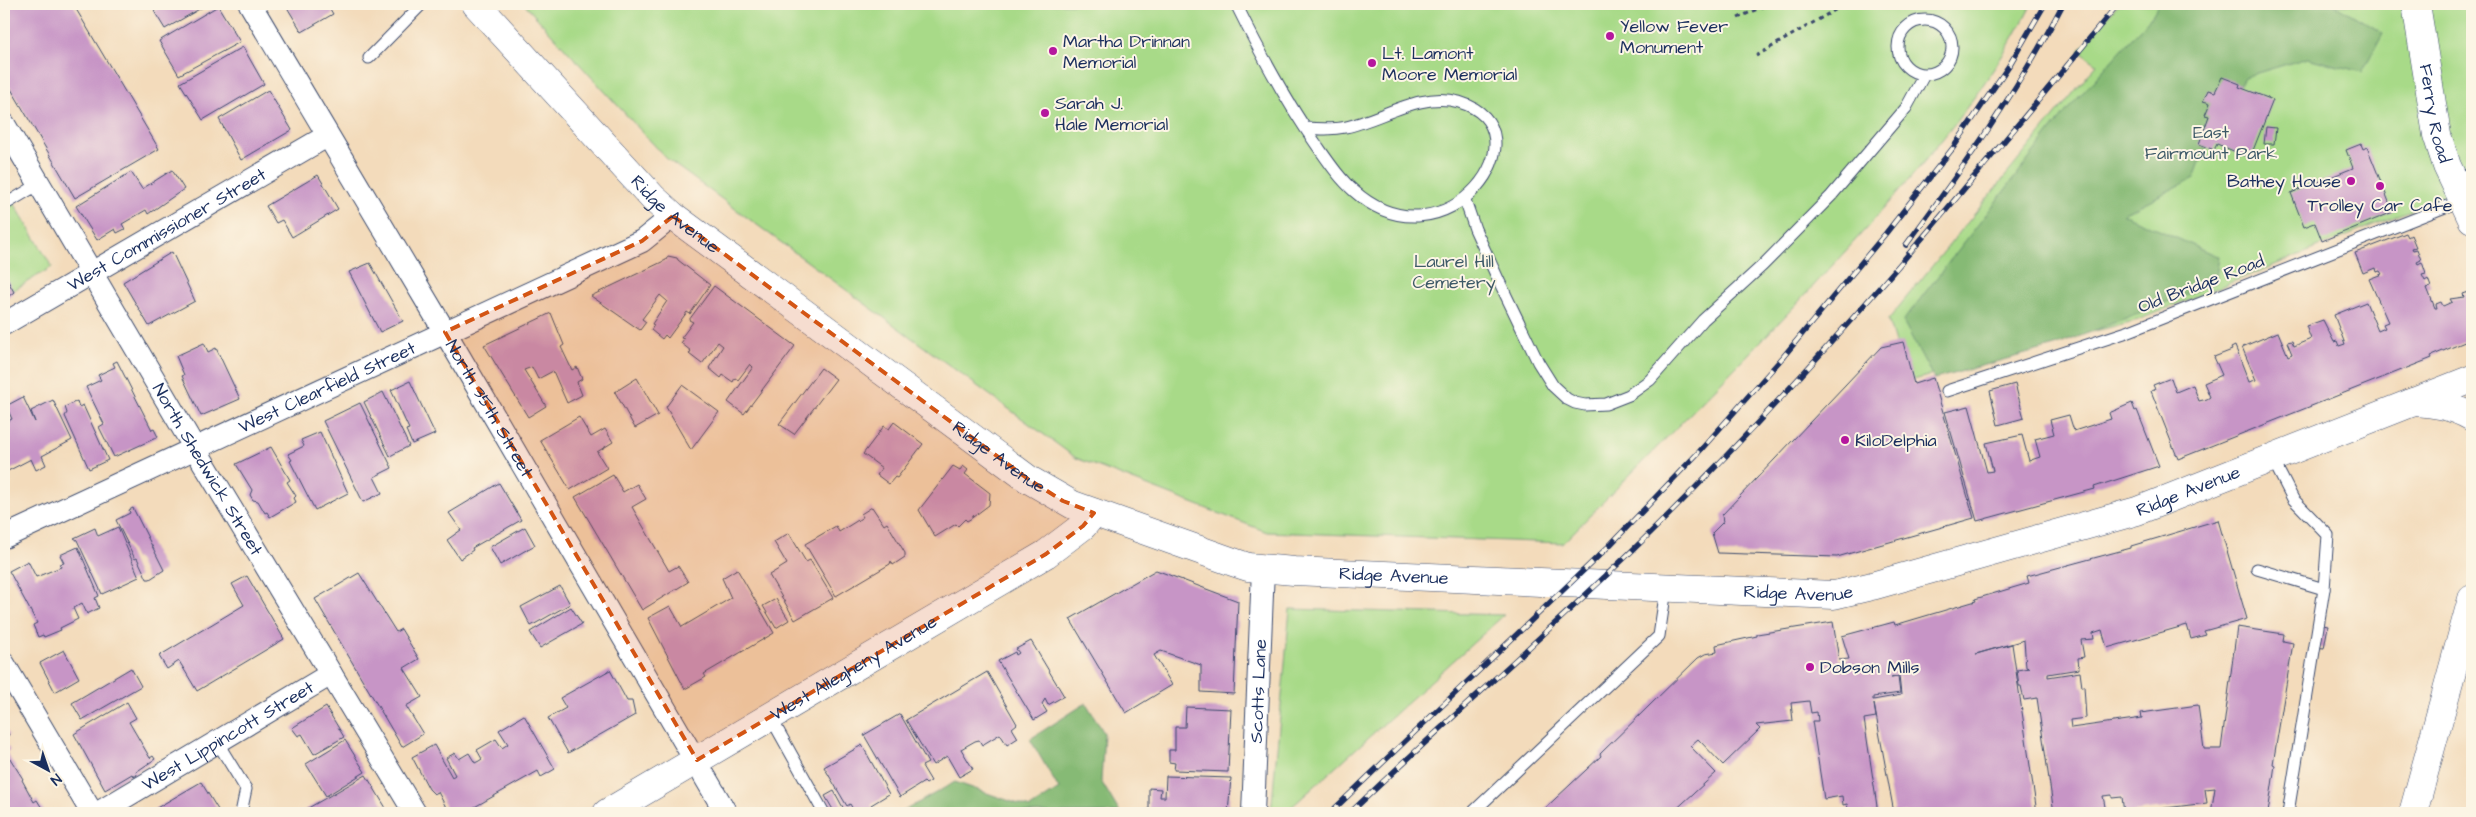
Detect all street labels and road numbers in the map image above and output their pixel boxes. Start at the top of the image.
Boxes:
street label: Ferry Road [2413,62,2458,166]
street label: West Commissioner Street [62,161,271,297]
street label: Ridge Avenue [625,169,725,259]
street label: Old Bridge Road [2134,248,2268,321]
street label: West Clearfield Street [234,335,420,439]
street label: North 35th Street [440,335,540,482]
street label: North Shedwick Street [147,378,270,561]
street label: Ridge Avenue [947,415,1050,499]
street label: Ridge Avenue [2132,459,2244,523]
street label: Ridge Avenue [1338,561,1449,590]
street label: Ridge Avenue [1743,578,1856,607]
street label: West Allegheny Avenue [765,609,942,727]
street label: Scotts Lane [1243,638,1273,744]
street label: West Lippincott Street [137,674,319,797]

